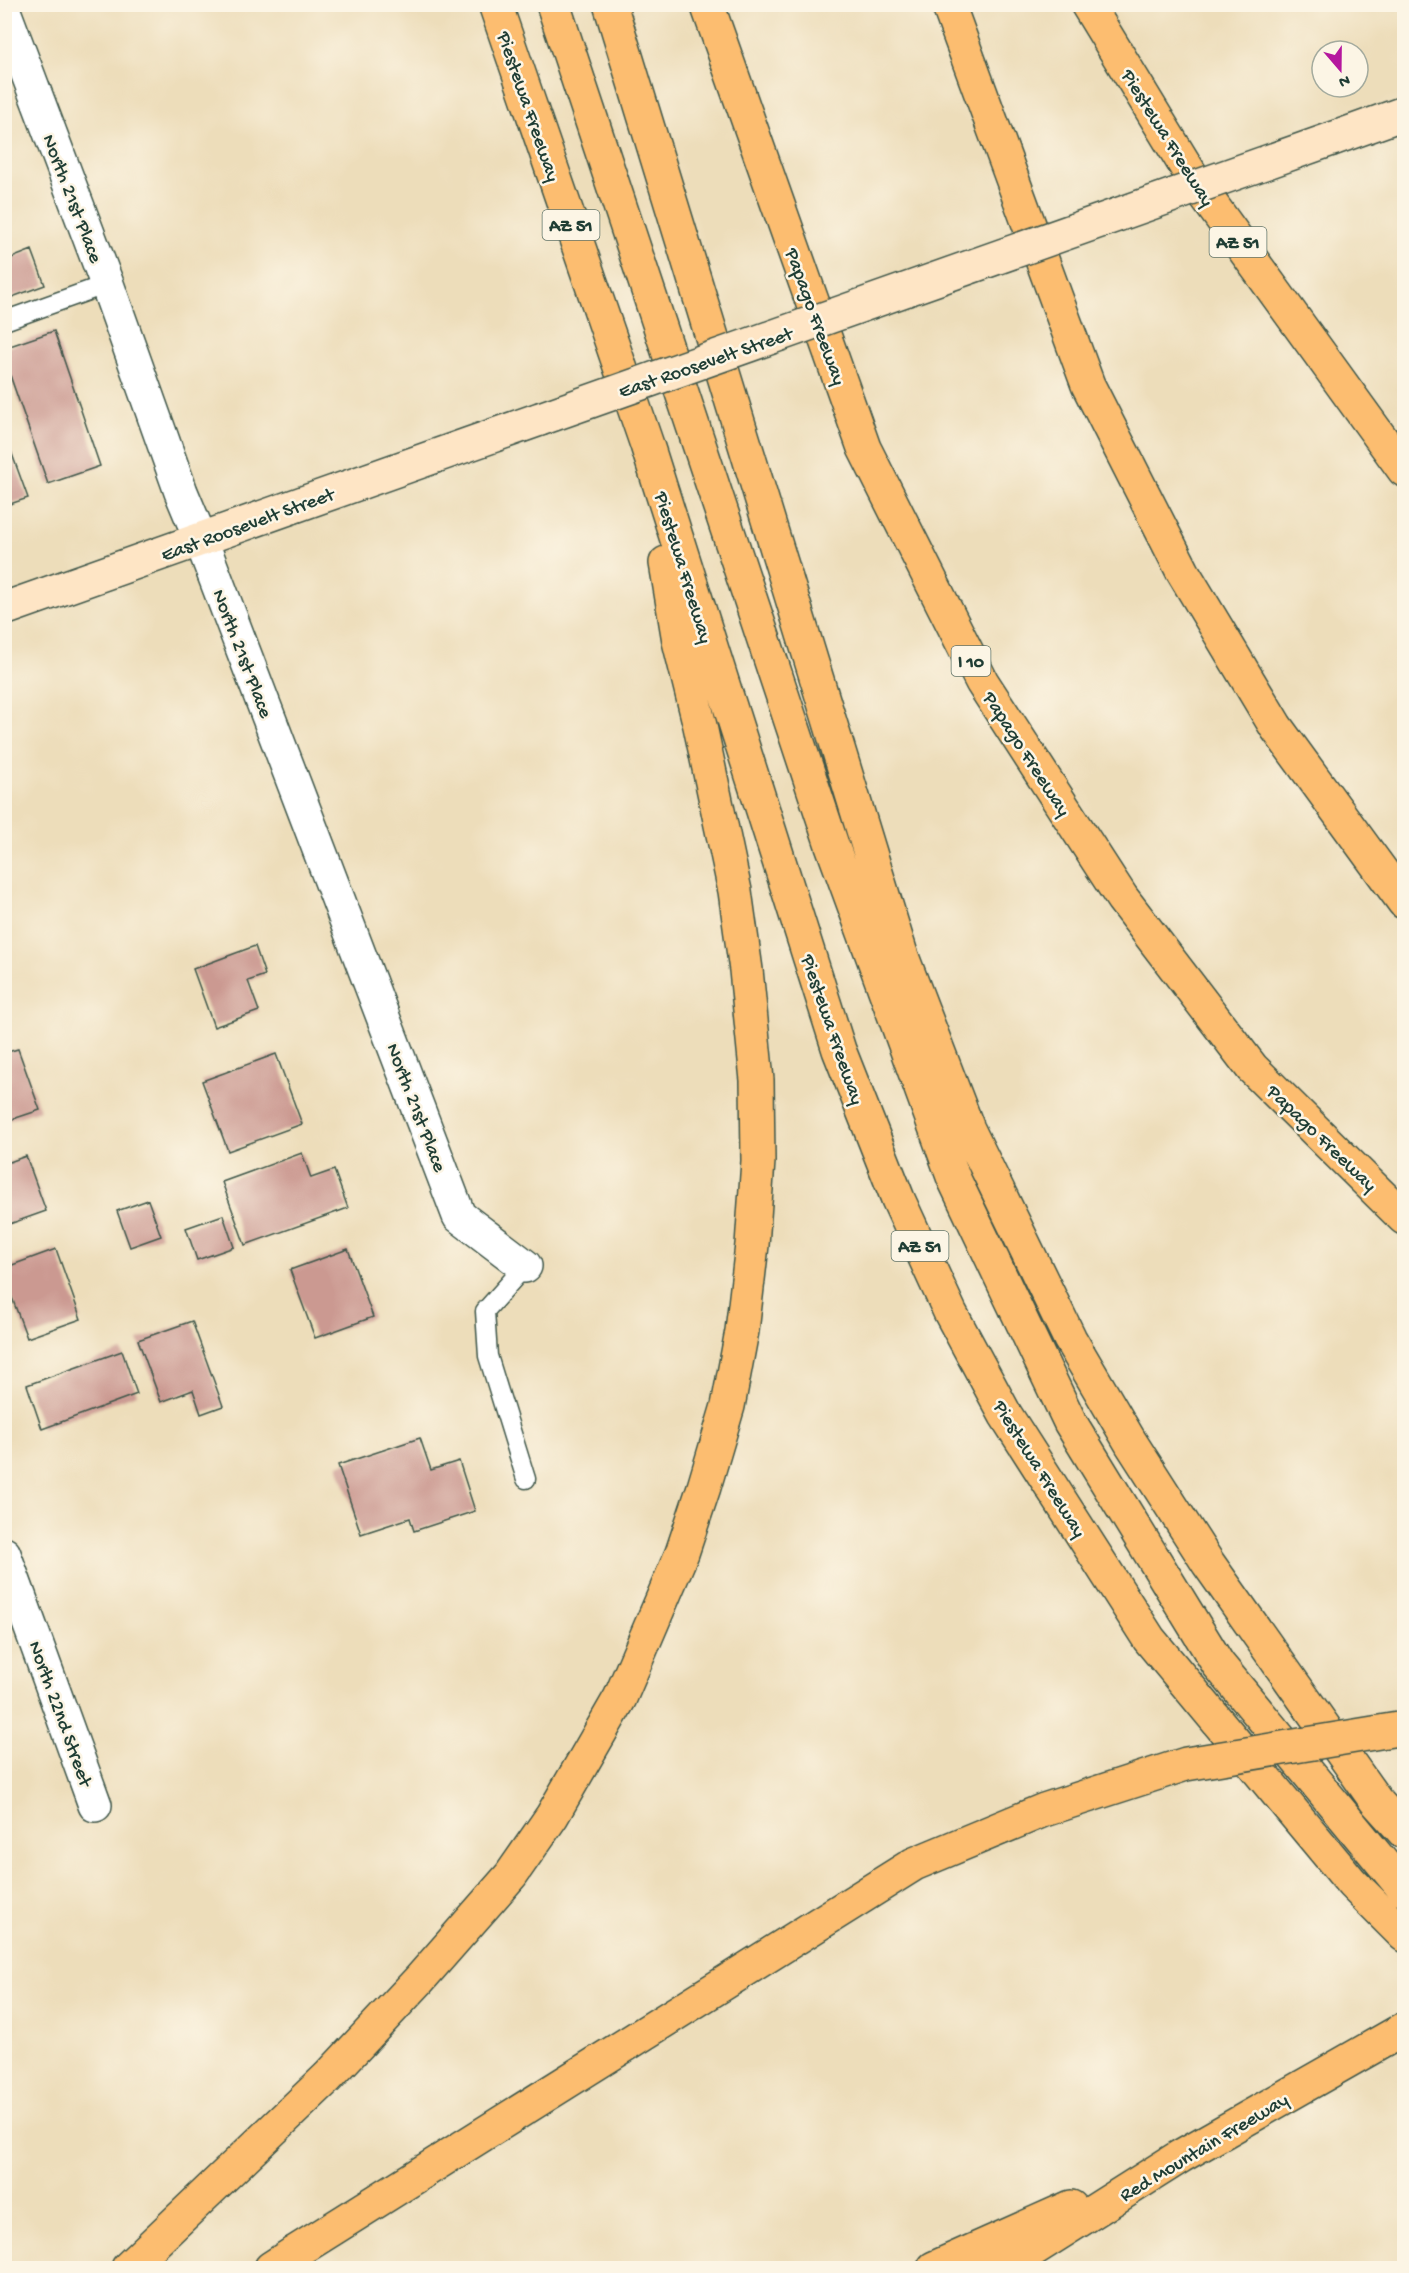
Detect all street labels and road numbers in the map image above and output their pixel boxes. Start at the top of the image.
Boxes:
street label: Piestewa Freeway [490,28,563,185]
street label: Piestewa Freeway [1114,65,1218,212]
street label: North 21st Place [36,132,106,267]
road number: AZ 51 [542,210,600,240]
road number: AZ 51 [1210,227,1266,257]
street label: Papago Freeway [778,245,849,389]
street label: East Roosevelt Street [616,323,798,405]
street label: East Roosevelt Street [159,484,340,568]
street label: Piestewa Freeway [647,488,716,647]
street label: North 21st Place [206,587,276,722]
road number: I 10 [952,646,990,676]
street label: Papago Freeway [976,687,1074,822]
street label: Piestewa Freeway [794,951,867,1108]
street label: North 21st Place [380,1041,450,1176]
street label: Papago Freeway [1260,1081,1380,1198]
road number: AZ 51 [892,1231,948,1261]
street label: Piestewa Freeway [986,1396,1090,1543]
street label: North 22nd Street [22,1638,96,1792]
street label: Red Mountain Freeway [1116,2089,1293,2208]

